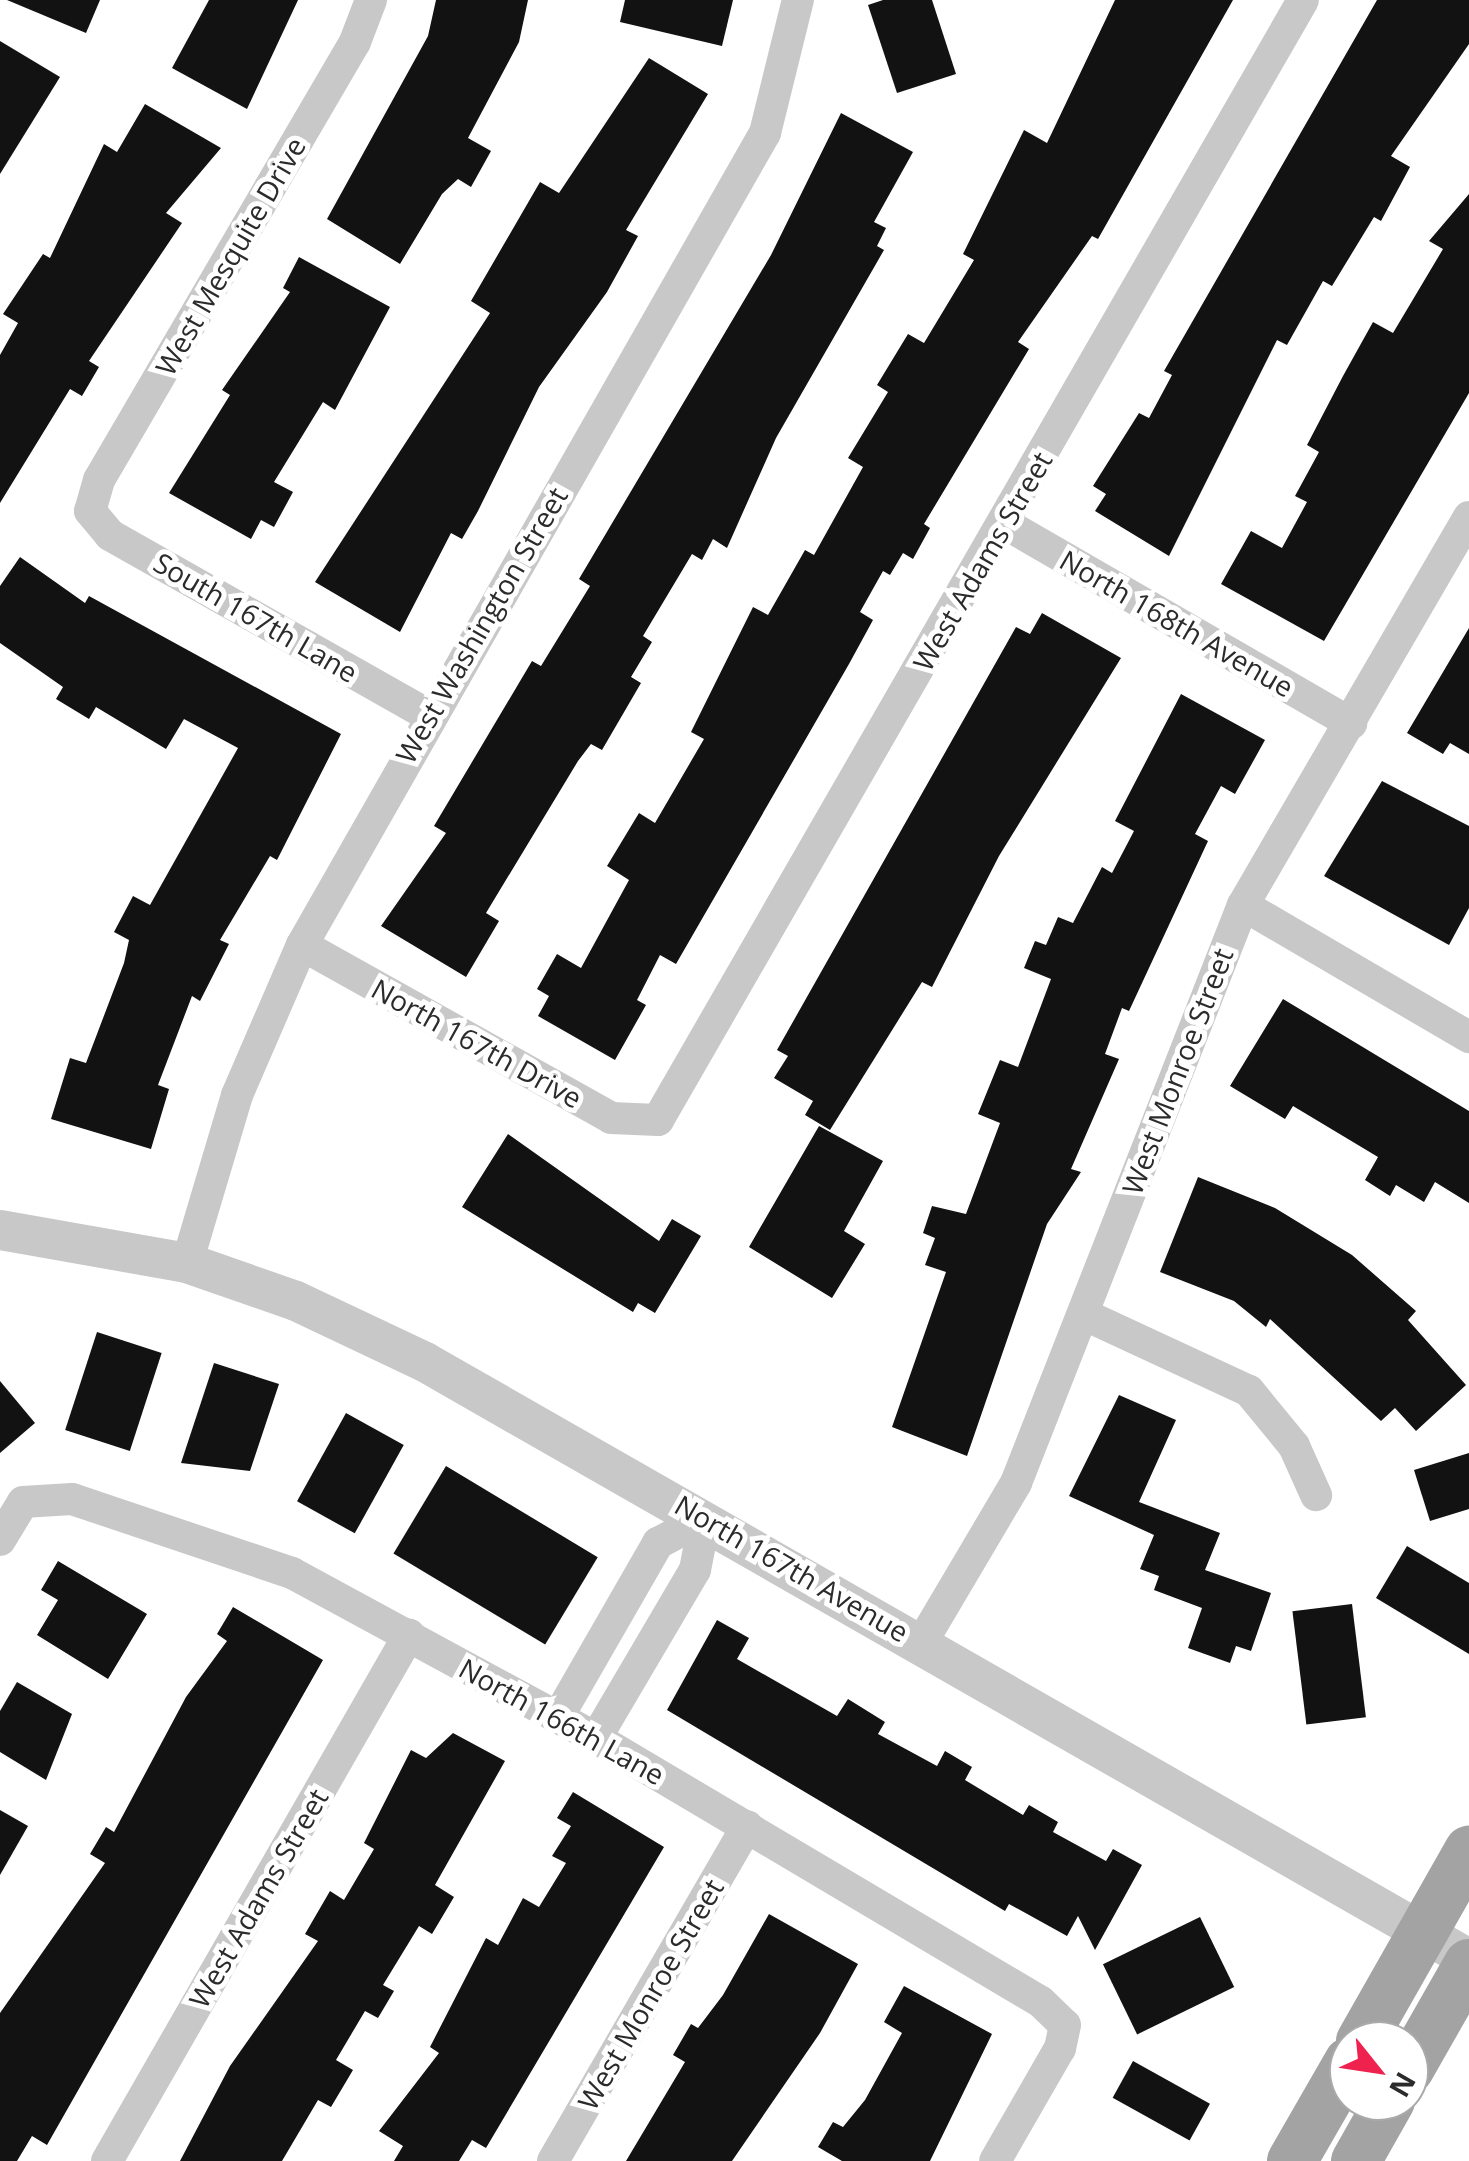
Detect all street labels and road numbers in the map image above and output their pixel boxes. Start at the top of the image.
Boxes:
street label: West Mesquite Drive [148,131,312,381]
street label: West Adams Street [906,446,1058,676]
street label: West Washington Street [388,481,574,769]
street label: North 168th Avenue [1054,543,1300,703]
street label: South 167th Lane [148,545,364,689]
street label: West Monroe Street [1115,943,1239,1199]
street label: North 167th Drive [366,971,588,1115]
street label: North 167th Avenue [669,1488,915,1648]
street label: North 166th Lane [454,1651,670,1791]
street label: West Adams Street [182,1783,334,2013]
street label: West Monroe Street [570,1873,730,2115]

